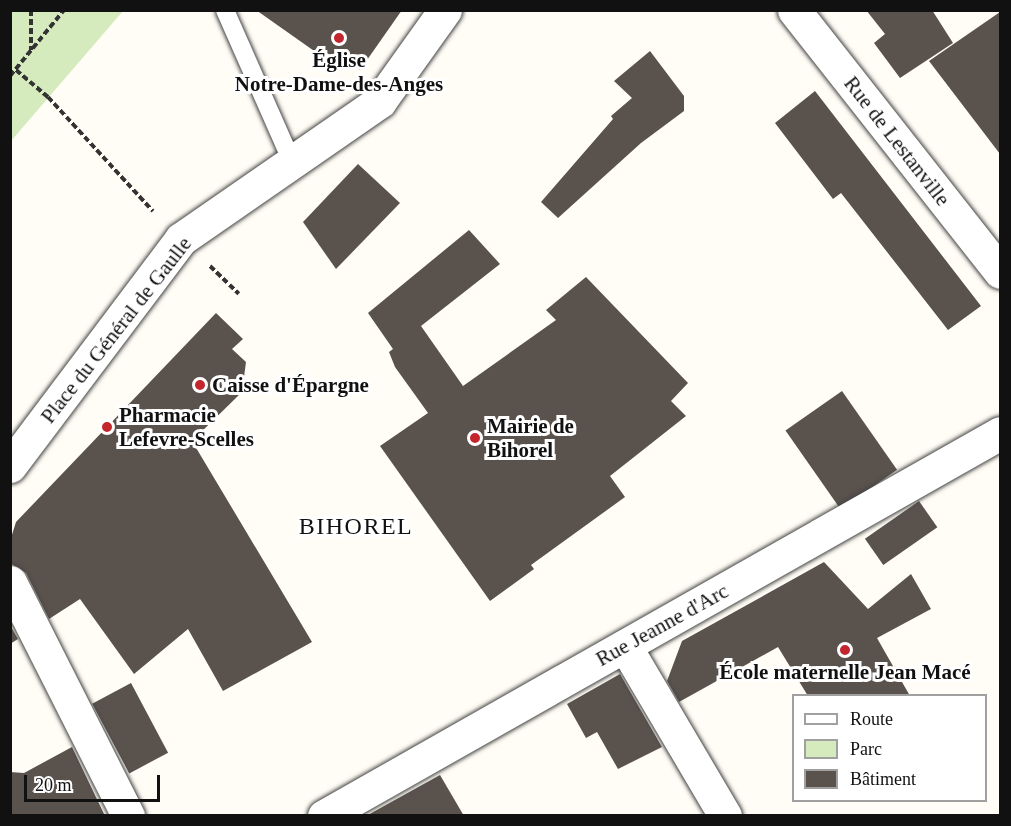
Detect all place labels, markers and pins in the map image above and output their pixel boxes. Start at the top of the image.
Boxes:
marker: Église Notre-Dame-des-Anges [332,31,346,45]
place label: Église Notre-Dame-des-Anges [235,47,443,97]
place label: Caisse d'Épargne [212,372,369,398]
marker: Caisse d'Épargne [193,378,207,392]
place label: Pharmacie Lefevre-Scelles [119,402,254,452]
place label: Mairie de Bihorel [487,413,574,463]
marker: Pharmacie Lefevre-Scelles [100,420,114,434]
marker: Mairie de Bihorel [468,431,482,445]
marker: École maternelle Jean Macé [838,643,852,657]
place label: École maternelle Jean Macé [719,659,971,685]

